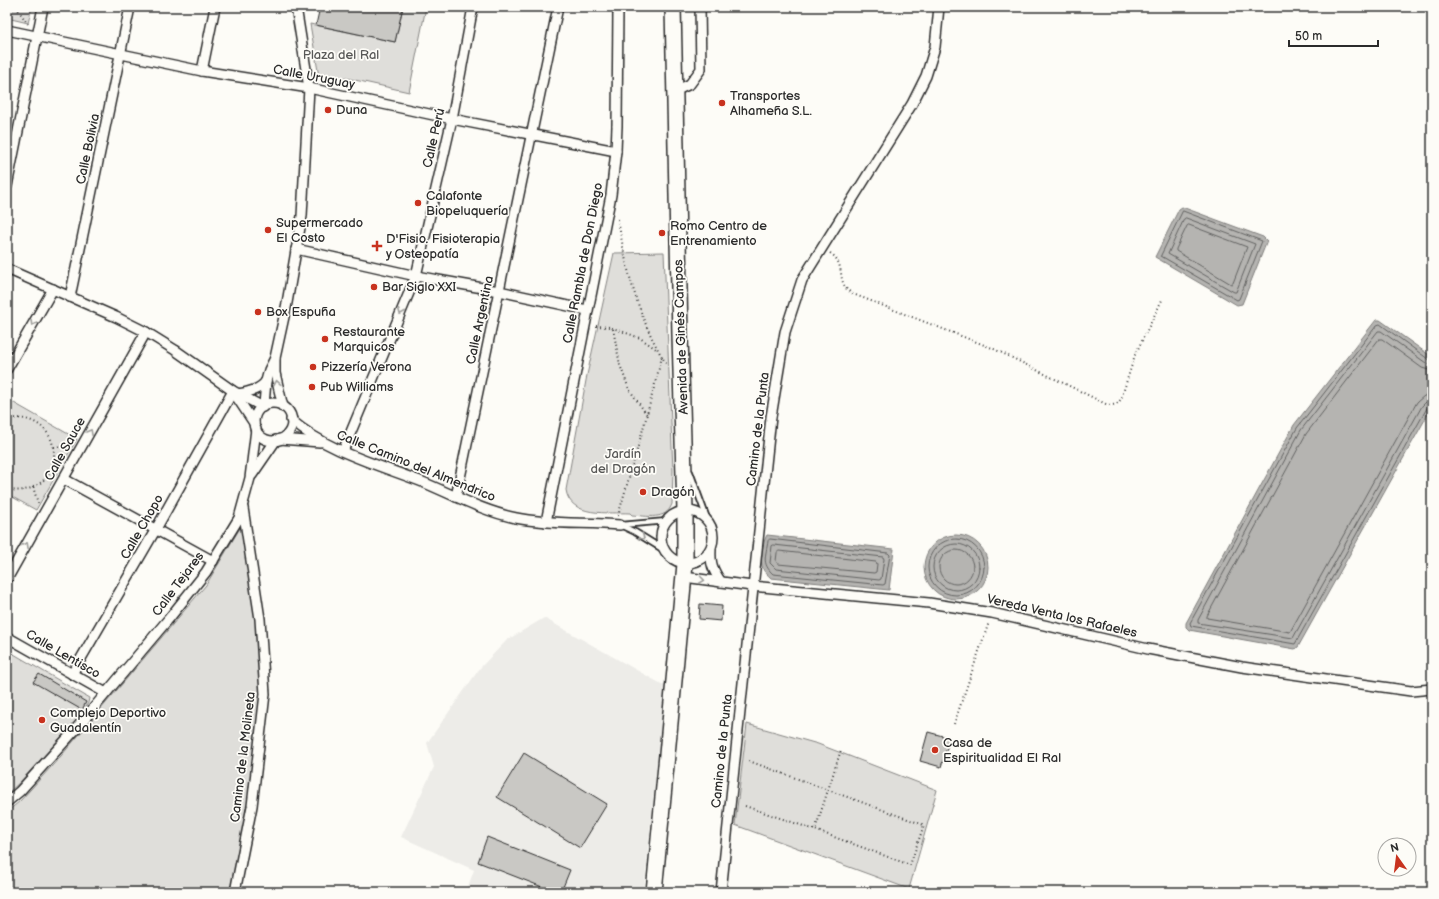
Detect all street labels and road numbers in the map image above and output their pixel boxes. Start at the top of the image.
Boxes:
street label: Calle Uruguay [272,61,356,93]
street label: Calle Perú [419,107,449,169]
street label: Calle Bolivia [73,112,103,186]
street label: Calle Rambla de Don Diego [560,181,606,345]
street label: Avenida de Ginés Campos [670,259,692,415]
street label: Calle Argentina [463,274,497,366]
street label: Camino de la Punta [743,371,773,487]
street label: Calle Sauce [41,414,89,484]
street label: Calle Camino del Almendrico [334,427,498,505]
street label: Calle Chopo [117,492,167,562]
street label: Calle Tejares [149,548,208,619]
street label: Vereda Venta los Rafaeles [985,591,1139,641]
street label: Calle Lentisco [23,626,103,682]
street label: Camino de la Molineta [227,691,259,823]
street label: Camino de la Punta [708,693,736,809]

